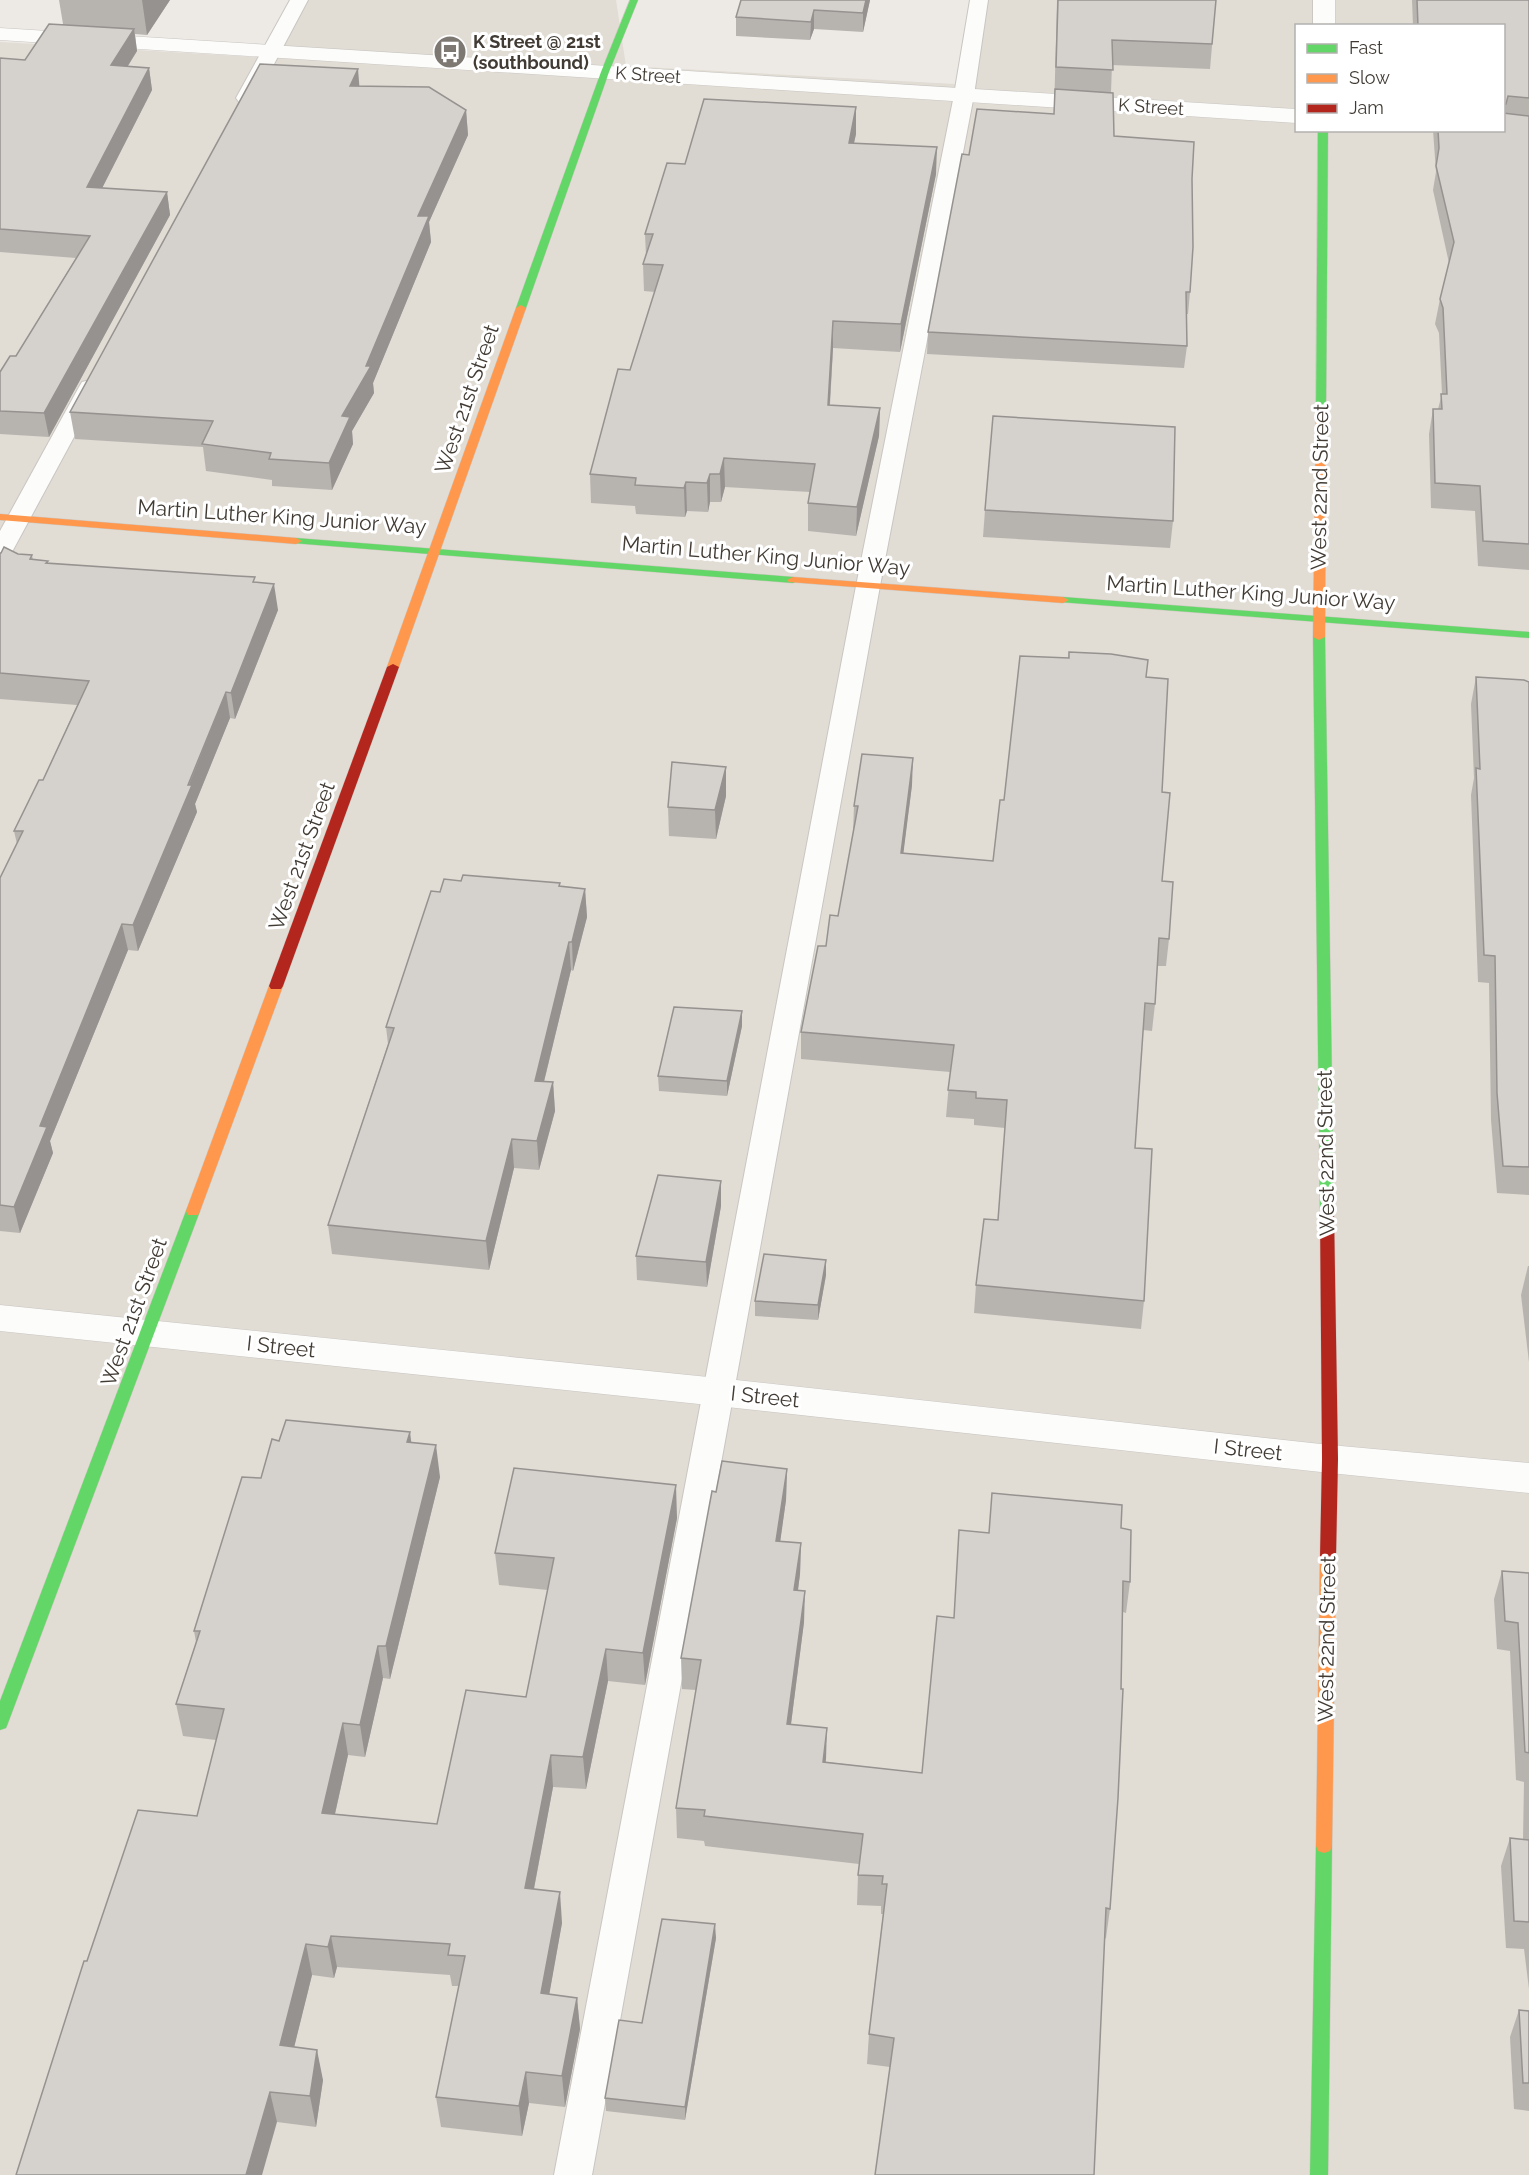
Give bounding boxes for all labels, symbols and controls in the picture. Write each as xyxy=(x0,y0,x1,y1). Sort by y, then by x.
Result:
legend xyxy=(1295,24,1505,132)
place label: K Street @ 21st (southbound) xyxy=(473,31,601,73)
bus stop icon: K Street @ 21st (southbound) xyxy=(432,34,468,70)
text: Fast xyxy=(1349,37,1383,58)
street label: K Street xyxy=(614,62,682,87)
text: Slow xyxy=(1349,67,1390,88)
street label: K Street xyxy=(1117,94,1185,119)
text: Jam xyxy=(1349,97,1384,118)
street label: West 21st Street xyxy=(429,321,504,477)
street label: West 22nd Street xyxy=(1306,404,1333,570)
street label: Martin Luther King Junior Way xyxy=(137,494,427,539)
street label: Martin Luther King Junior Way xyxy=(621,530,911,581)
street label: Martin Luther King Junior Way xyxy=(1106,570,1396,615)
street label: West 21st Street xyxy=(263,778,340,933)
street label: West 22nd Street xyxy=(1312,1070,1339,1236)
street label: West 21st Street xyxy=(95,1234,172,1389)
street label: I Street xyxy=(246,1330,317,1363)
street label: I Street xyxy=(730,1380,801,1413)
street label: I Street xyxy=(1213,1433,1284,1466)
street label: West 22nd Street xyxy=(1313,1556,1340,1722)

